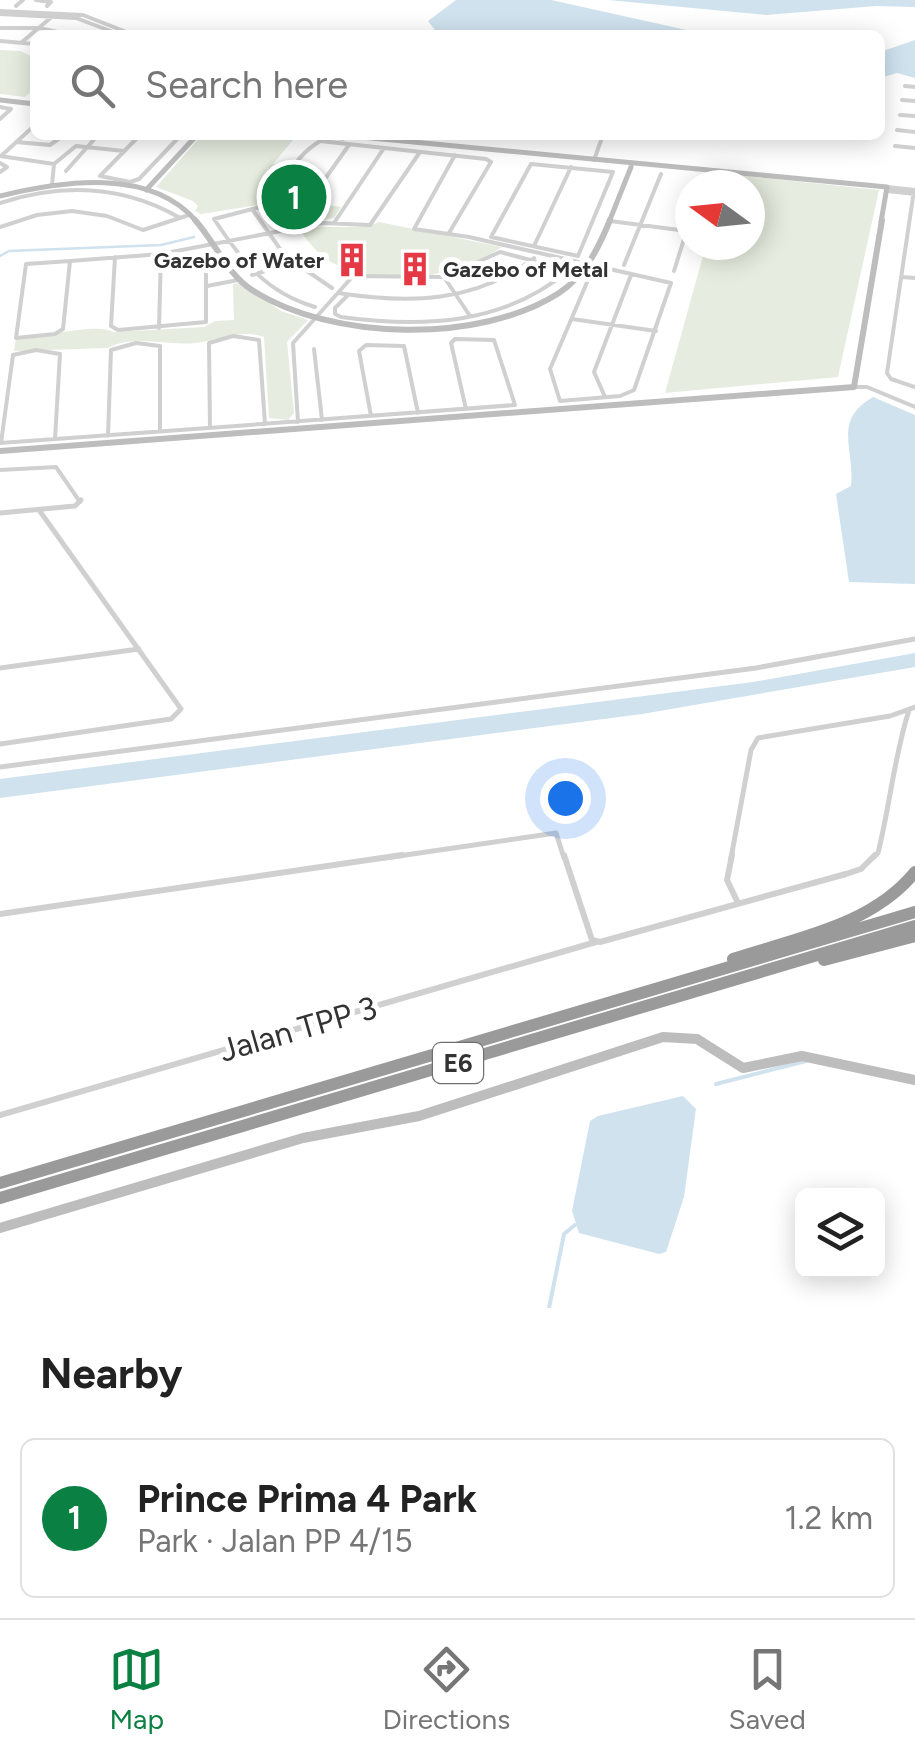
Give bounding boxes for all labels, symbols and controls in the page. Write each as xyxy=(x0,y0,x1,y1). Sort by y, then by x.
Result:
search box xyxy=(30,30,885,140)
icon: search xyxy=(65,58,120,113)
text: Search here xyxy=(145,62,348,108)
pin: 1 xyxy=(262,160,326,234)
north arrow xyxy=(675,170,765,260)
building icon: Gazebo of Water xyxy=(333,241,371,279)
place label: Gazebo of Water xyxy=(154,247,325,274)
building icon: Gazebo of Metal xyxy=(396,250,434,288)
place label: Gazebo of Metal xyxy=(443,256,608,283)
your location xyxy=(540,773,591,824)
street label: Jalan TPP 3 xyxy=(215,988,381,1070)
road number: E6 xyxy=(433,1043,483,1083)
map controls xyxy=(795,1188,885,1278)
button: layers xyxy=(795,1188,885,1278)
text: Nearby xyxy=(40,1348,182,1399)
text: Prince Prima 4 Park xyxy=(137,1476,477,1522)
text: 1 xyxy=(68,1499,81,1537)
text: 1.2 km xyxy=(785,1499,873,1537)
text: Park · Jalan PP 4/15 xyxy=(137,1522,413,1560)
tab: Map xyxy=(109,1642,164,1736)
tab: Directions xyxy=(383,1642,510,1736)
tab: Saved xyxy=(729,1642,806,1736)

